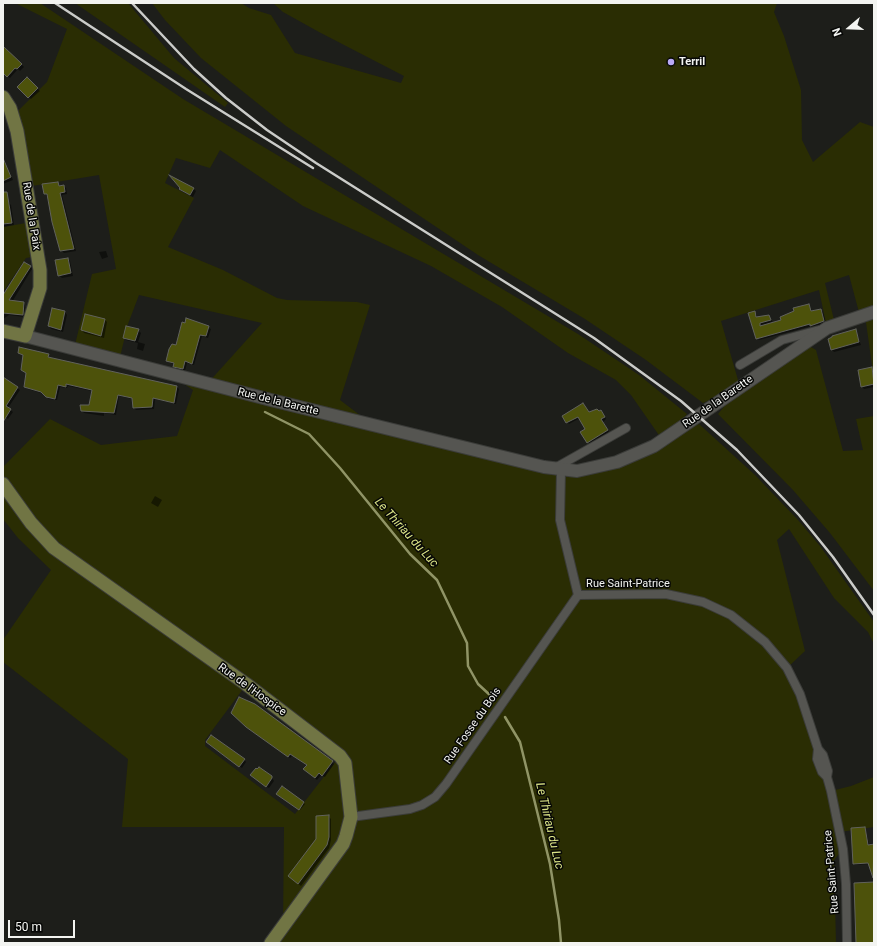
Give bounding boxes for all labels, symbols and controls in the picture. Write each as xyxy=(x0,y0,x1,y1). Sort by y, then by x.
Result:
north arrow xyxy=(829,8,869,48)
text: N xyxy=(830,26,845,38)
place label: Terril xyxy=(679,55,705,69)
marker: Terril xyxy=(666,57,676,67)
street label: Rue de la Paix xyxy=(19,181,43,251)
street label: Rue de la Barette xyxy=(680,373,756,431)
street label: Rue de la Barette xyxy=(236,386,320,418)
water label: Le Thiriau du Luc xyxy=(371,495,441,571)
street label: Rue Saint-Patrice xyxy=(586,577,670,591)
street label: Rue de l'Hospice xyxy=(215,661,289,719)
street label: Rue Fosse du Bois xyxy=(442,685,504,767)
water label: Le Thiriau du Luc xyxy=(532,781,566,871)
street label: Rue Saint-Patrice xyxy=(822,830,842,914)
scale bar xyxy=(10,912,77,938)
text: 50 m xyxy=(15,920,42,934)

